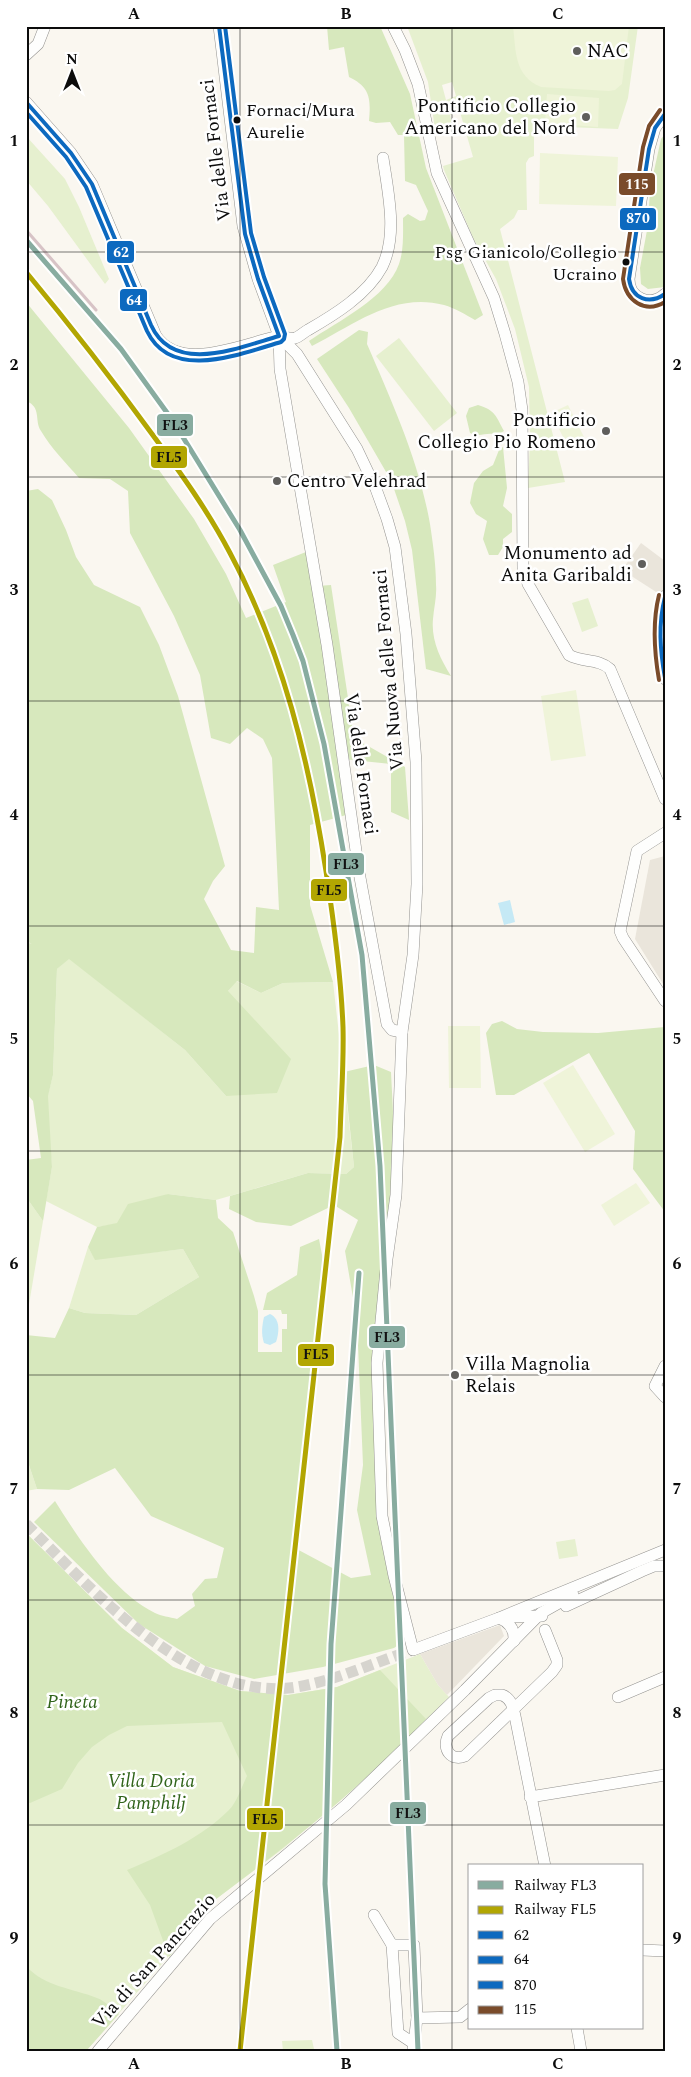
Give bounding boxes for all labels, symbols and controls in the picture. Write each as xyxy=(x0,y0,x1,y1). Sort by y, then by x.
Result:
text: A xyxy=(128,2,141,26)
text: B xyxy=(340,2,352,26)
text: C xyxy=(552,2,564,26)
place label: NAC xyxy=(587,37,629,66)
marker: NAC xyxy=(571,45,583,57)
north arrow xyxy=(48,48,98,98)
text: N xyxy=(66,49,78,70)
street label: Via delle Fornaci xyxy=(193,77,239,223)
place label: Pontificio Collegio Americano del Nord xyxy=(405,92,576,143)
place label: Fornaci/Mura Aurelie xyxy=(246,97,355,146)
marker: Pontificio Collegio Americano del Nord xyxy=(580,111,592,123)
marker: Fornaci/Mura Aurelie xyxy=(232,115,242,125)
text: 1 xyxy=(10,129,18,153)
text: 1 xyxy=(673,129,681,153)
line badge: 115 xyxy=(618,172,656,196)
text: 115 xyxy=(625,174,649,195)
line badge: 870 xyxy=(619,207,657,231)
text: 870 xyxy=(626,208,650,229)
place label: Psg Gianicolo/Collegio Ucraino xyxy=(435,239,617,288)
line badge: 62 xyxy=(106,240,135,264)
text: 62 xyxy=(113,242,129,263)
marker: Psg Gianicolo/Collegio Ucraino xyxy=(621,257,631,267)
line badge: 64 xyxy=(119,288,148,312)
text: 64 xyxy=(126,290,142,311)
text: 2 xyxy=(10,353,19,377)
text: 2 xyxy=(673,353,682,377)
place label: Pontificio Collegio Pio Romeno xyxy=(417,406,596,457)
line badge: FL3 xyxy=(156,413,194,437)
text: FL3 xyxy=(162,415,188,436)
marker: Pontificio Collegio Pio Romeno xyxy=(600,425,612,437)
line badge: FL5 xyxy=(150,445,188,469)
text: FL5 xyxy=(156,447,182,468)
place label: Centro Velehrad xyxy=(287,467,426,496)
marker: Centro Velehrad xyxy=(271,475,283,487)
place label: Monumento ad Anita Garibaldi xyxy=(501,539,632,590)
marker: Monumento ad Anita Garibaldi xyxy=(636,558,648,570)
street label: Via Nuova delle Fornaci xyxy=(366,568,412,772)
text: 3 xyxy=(10,578,19,602)
text: 3 xyxy=(673,578,682,602)
street label: Via delle Fornaci xyxy=(337,691,385,837)
text: 4 xyxy=(10,803,19,827)
text: 4 xyxy=(673,803,682,827)
line badge: FL3 xyxy=(327,852,365,876)
text: FL3 xyxy=(333,854,359,875)
line badge: FL5 xyxy=(310,878,348,902)
text: FL5 xyxy=(316,880,342,901)
text: 5 xyxy=(10,1027,18,1051)
text: 5 xyxy=(673,1027,681,1051)
text: 6 xyxy=(10,1252,19,1276)
text: 6 xyxy=(673,1252,682,1276)
line badge: FL3 xyxy=(368,1325,406,1349)
text: FL3 xyxy=(374,1327,400,1348)
line badge: FL5 xyxy=(297,1343,335,1367)
text: FL5 xyxy=(303,1344,329,1365)
place label: Villa Magnolia Relais xyxy=(465,1350,591,1401)
marker: Villa Magnolia Relais xyxy=(449,1369,461,1381)
text: 7 xyxy=(10,1477,19,1501)
text: 7 xyxy=(673,1477,682,1501)
park label: Pineta xyxy=(46,1688,98,1717)
text: 8 xyxy=(10,1701,19,1725)
text: 8 xyxy=(673,1701,682,1725)
park label: Villa Doria Pamphilj xyxy=(107,1767,195,1818)
line badge: FL3 xyxy=(389,1801,427,1825)
text: FL3 xyxy=(395,1803,421,1824)
line badge: FL5 xyxy=(246,1807,284,1831)
text: FL5 xyxy=(252,1809,278,1830)
legend xyxy=(468,1864,644,2030)
text: Railway FL3 xyxy=(514,1874,597,1897)
street label: Via di San Pancrazio xyxy=(85,1887,223,2035)
text: Railway FL5 xyxy=(514,1898,596,1921)
text: 62 xyxy=(514,1924,529,1947)
text: 9 xyxy=(10,1926,19,1950)
text: 9 xyxy=(673,1926,682,1950)
text: 64 xyxy=(514,1948,530,1971)
text: 870 xyxy=(514,1974,537,1997)
text: 115 xyxy=(514,1998,537,2021)
text: A xyxy=(128,2052,141,2076)
text: B xyxy=(340,2052,352,2076)
text: C xyxy=(552,2052,564,2076)

